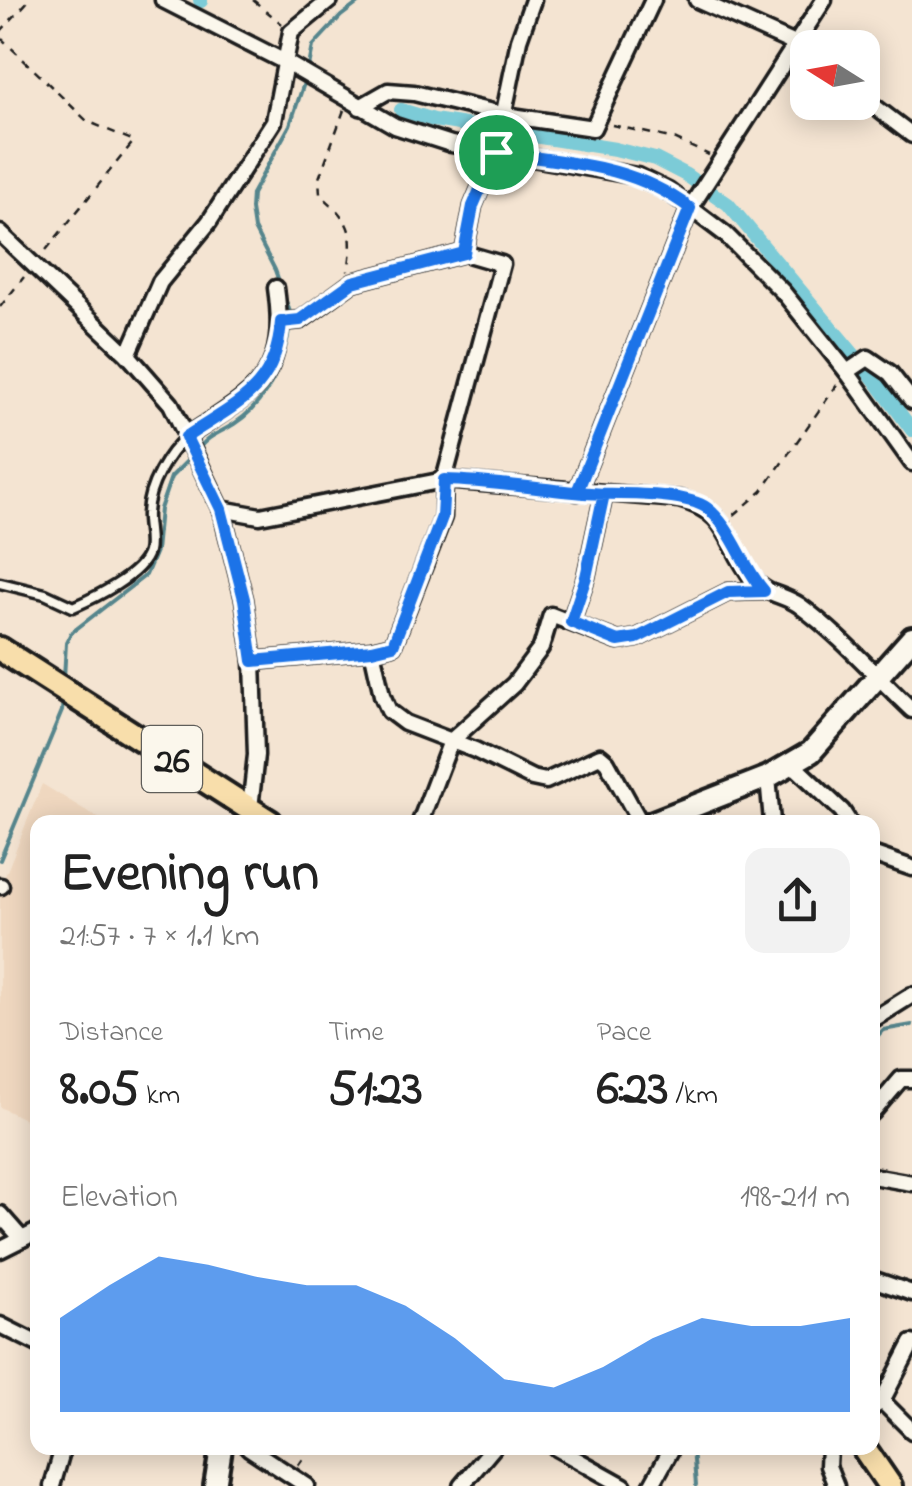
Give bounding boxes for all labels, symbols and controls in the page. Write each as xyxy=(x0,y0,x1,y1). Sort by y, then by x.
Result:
north arrow xyxy=(790,30,880,120)
map controls xyxy=(790,30,880,120)
pin xyxy=(454,110,539,195)
icon: arrive xyxy=(469,125,524,180)
road number: 26 xyxy=(142,726,202,792)
text: Evening run xyxy=(60,836,319,916)
button: share xyxy=(745,848,850,953)
text: 21:57 · 7 × 1.1 km xyxy=(60,914,260,961)
text: Distance xyxy=(60,1013,163,1054)
text: Time xyxy=(328,1013,384,1054)
text: Pace xyxy=(597,1013,651,1054)
text: 8.05 xyxy=(60,1054,139,1127)
text: 51:23 xyxy=(328,1054,423,1127)
text: 6:23 xyxy=(597,1054,668,1127)
text: km xyxy=(139,1076,180,1117)
text: /km xyxy=(668,1076,718,1117)
text: Elevation xyxy=(60,1175,178,1222)
text: 198–211 m xyxy=(740,1175,850,1222)

